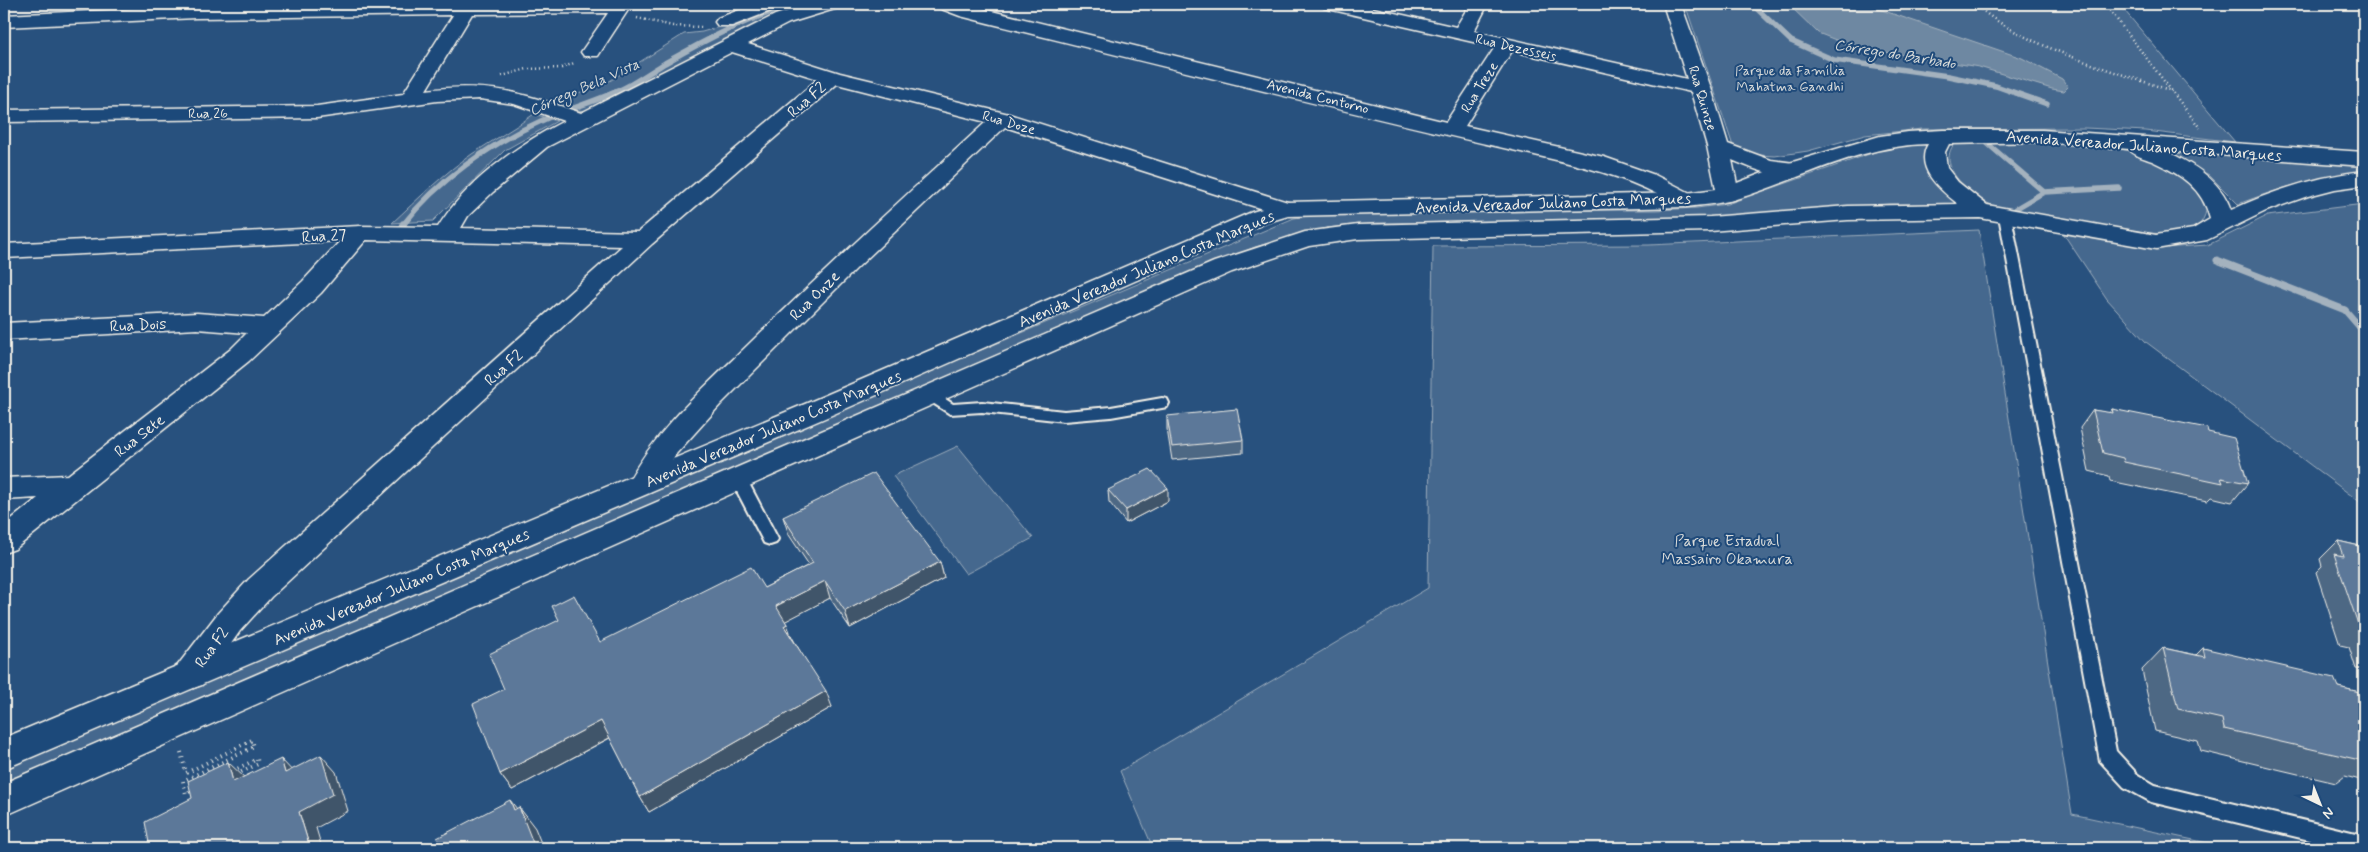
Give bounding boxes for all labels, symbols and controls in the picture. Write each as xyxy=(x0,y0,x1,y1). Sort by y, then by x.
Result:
street label: Rua Dezesseis xyxy=(1474,30,1558,66)
water label: Córrego do Barbado xyxy=(1833,36,1958,76)
water label: Córrego Bela Vista xyxy=(526,55,643,122)
street label: Rua Treze xyxy=(1457,59,1503,116)
park label: Parque da Família Mahatma Gandhi xyxy=(1735,62,1845,96)
street label: Rua Quinze xyxy=(1684,64,1720,133)
street label: Avenida Contorno xyxy=(1265,76,1371,118)
street label: Rua F2 xyxy=(783,77,831,123)
street label: Rua 26 xyxy=(188,105,228,123)
street label: Rua Doze xyxy=(980,107,1038,139)
street label: Avenida Vereador Juliano Costa Marques xyxy=(2005,126,2282,167)
street label: Avenida Vereador Juliano Costa Marques xyxy=(1415,188,1691,219)
street label: Avenida Vereador Juliano Costa Marques xyxy=(1015,206,1278,333)
street label: Rua 27 xyxy=(301,225,347,248)
street label: Rua Onze xyxy=(785,266,845,326)
street label: Rua Dois xyxy=(109,314,167,337)
street label: Rua F2 xyxy=(480,345,528,391)
street label: Avenida Vereador Juliano Costa Marques xyxy=(642,366,905,493)
street label: Rua Sete xyxy=(110,410,170,463)
street label: Avenida Vereador Juliano Costa Marques xyxy=(270,524,533,651)
park label: Parque Estadual Massairo Okamura xyxy=(1661,531,1793,570)
street label: Rua F2 xyxy=(190,623,234,672)
north arrow xyxy=(2296,780,2346,830)
text: N xyxy=(2319,803,2338,823)

